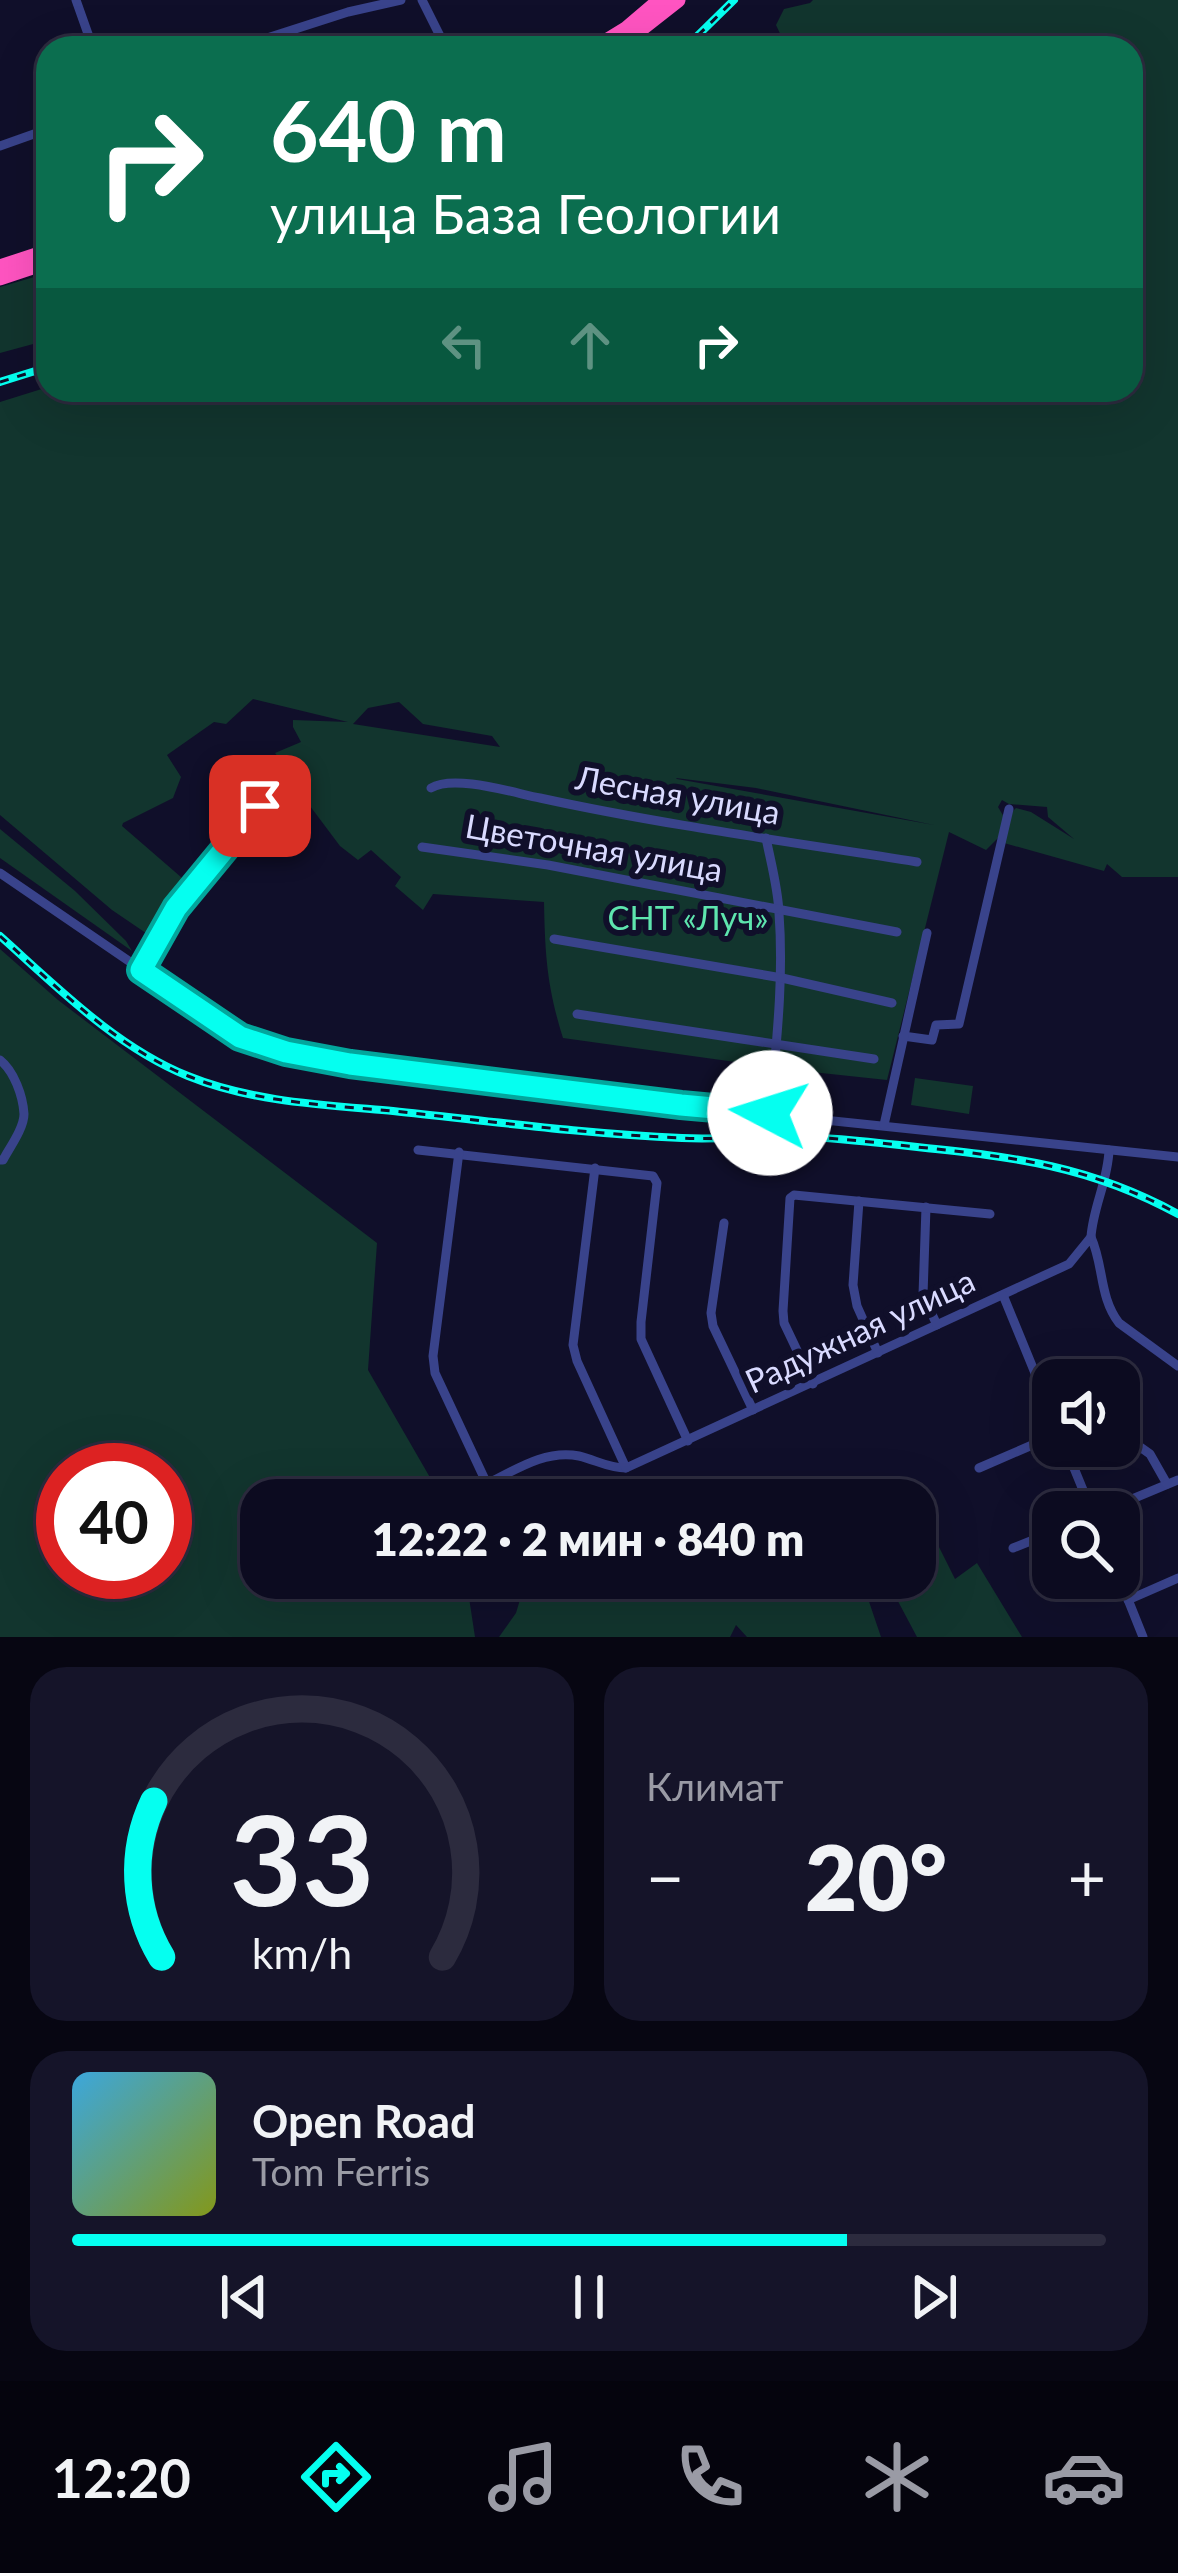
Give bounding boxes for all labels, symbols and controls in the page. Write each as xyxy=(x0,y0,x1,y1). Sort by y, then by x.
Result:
text: 640 m xyxy=(270,79,507,180)
icon: right xyxy=(72,84,228,240)
text: улица База Геологии xyxy=(270,181,781,246)
icon: left xyxy=(431,312,497,378)
icon: ahead xyxy=(557,312,623,378)
icon: right xyxy=(683,312,749,378)
pin xyxy=(209,755,311,857)
street label: Лесная улица xyxy=(572,756,783,832)
icon: arrive xyxy=(227,773,293,839)
street label: Цветочная улица xyxy=(462,805,726,889)
park label: СНТ «Луч» xyxy=(608,897,768,937)
position arrow xyxy=(707,1050,833,1176)
street label: Радужная улица xyxy=(739,1260,980,1401)
map controls xyxy=(1032,1359,1140,1599)
button: sound xyxy=(1032,1359,1140,1467)
speed limit sign: 40 xyxy=(36,1443,192,1599)
button: search xyxy=(1032,1491,1140,1599)
text: 12:22 · 2 мин · 840 m xyxy=(372,1512,804,1566)
text: Климат xyxy=(646,1763,784,1809)
text: 33 xyxy=(230,1783,374,1933)
text: 20° xyxy=(805,1822,947,1930)
text: − xyxy=(646,1837,684,1916)
text: + xyxy=(1068,1837,1106,1916)
text: km/h xyxy=(252,1927,352,1978)
text: Open Road xyxy=(252,2094,476,2148)
text: Tom Ferris xyxy=(252,2148,430,2194)
icon: previous xyxy=(211,2264,277,2330)
icon: pause xyxy=(556,2264,622,2330)
icon: next xyxy=(901,2264,967,2330)
icon: directions xyxy=(294,2435,378,2519)
icon: music xyxy=(481,2435,565,2519)
icon: phone xyxy=(668,2435,752,2519)
icon: climate xyxy=(855,2435,939,2519)
icon: car xyxy=(1042,2435,1126,2519)
text: 12:20 xyxy=(52,2445,191,2510)

